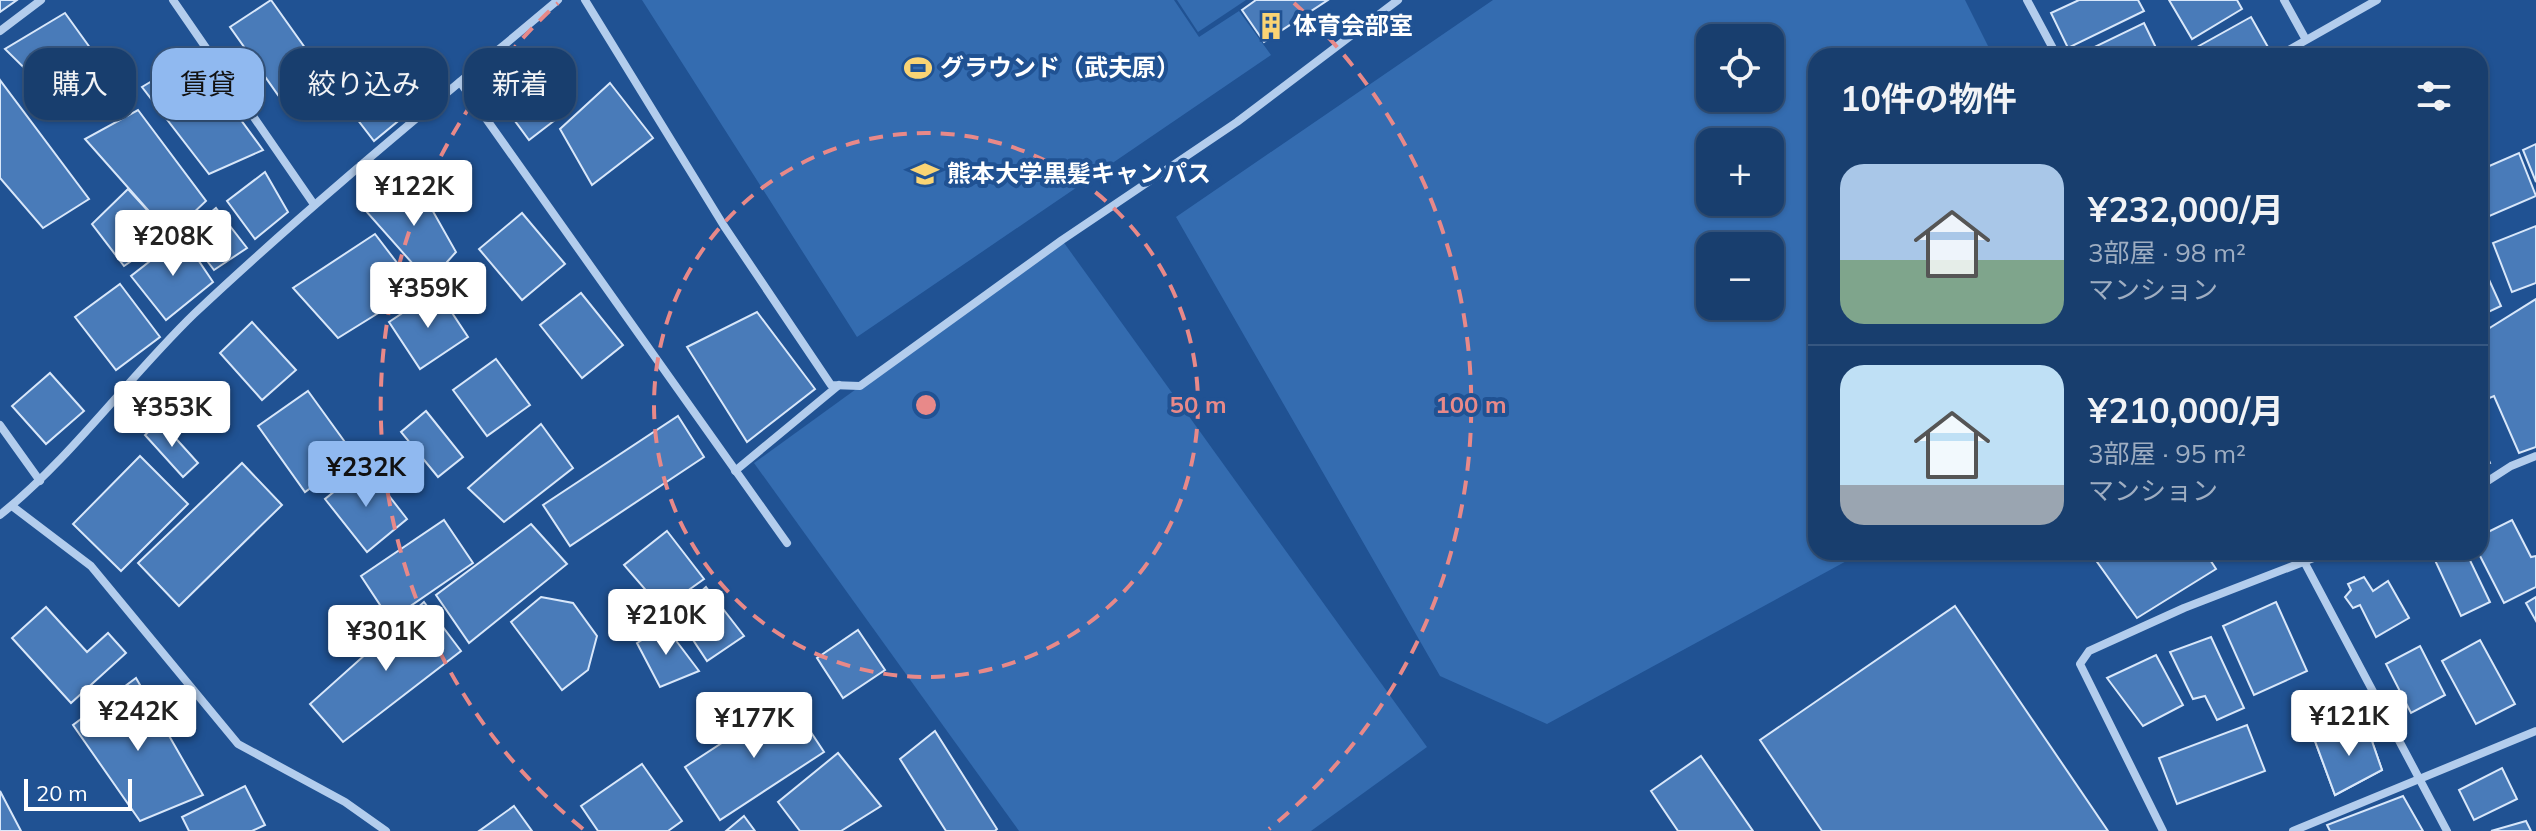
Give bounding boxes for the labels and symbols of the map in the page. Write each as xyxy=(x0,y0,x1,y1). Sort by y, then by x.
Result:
place label: 体育会部室 xyxy=(1293,10,1413,40)
building icon: 体育会部室 xyxy=(1256,11,1286,41)
place label: グラウンド（武夫原） xyxy=(940,52,1180,82)
sports icon: グラウンド（武夫原） xyxy=(903,53,933,83)
place label: 熊本大学黒髪キャンパス xyxy=(947,158,1211,188)
school or university icon: 熊本大学黒髪キャンパス xyxy=(910,159,940,189)
pin: ¥122K xyxy=(358,160,470,228)
pin: ¥208K xyxy=(117,210,229,278)
pin: ¥359K xyxy=(372,262,484,330)
pin: ¥353K xyxy=(116,381,228,449)
text: 50 m xyxy=(1170,389,1226,419)
text: 100 m xyxy=(1435,389,1507,419)
centre of rings xyxy=(912,391,940,419)
pin: ¥232K xyxy=(310,441,422,509)
pin: ¥210K xyxy=(610,589,722,657)
pin: ¥301K xyxy=(330,605,442,673)
pin: ¥242K xyxy=(82,685,194,753)
pin: ¥121K xyxy=(2293,690,2405,758)
pin: ¥177K xyxy=(698,692,810,760)
scale bar xyxy=(24,775,132,811)

